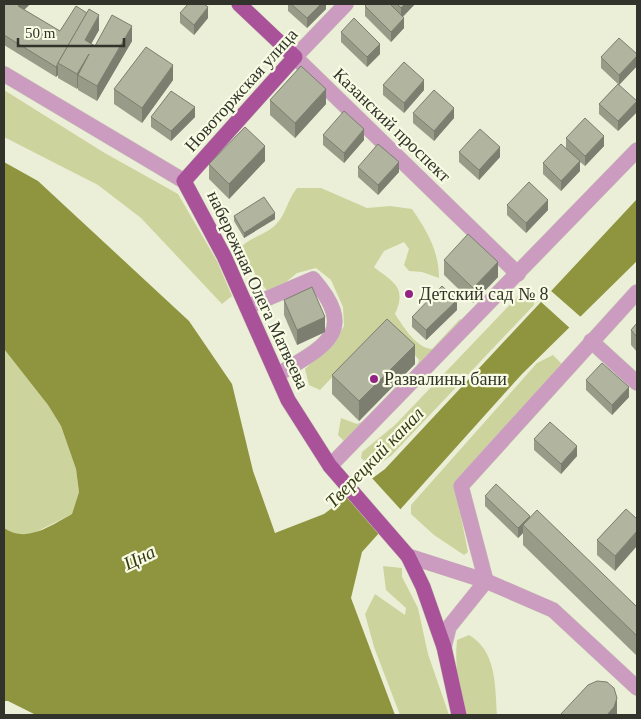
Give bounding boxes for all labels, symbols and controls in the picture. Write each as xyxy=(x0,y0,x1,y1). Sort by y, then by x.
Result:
scale bar xyxy=(18,15,124,47)
street label: Новоторжская улица xyxy=(181,24,301,156)
text: 50 m xyxy=(25,25,56,41)
street label: Казанский проспект xyxy=(329,64,455,186)
street label: набережная Олега Матвеева xyxy=(203,188,313,392)
place label: Детский сад № 8 xyxy=(419,284,549,304)
marker: Детский сад № 8 xyxy=(403,288,415,300)
place label: Развалины бани xyxy=(384,369,507,389)
marker: Развалины бани xyxy=(368,373,380,385)
water label: Тверецкий канал xyxy=(321,403,428,512)
water label: Цна xyxy=(119,541,158,574)

